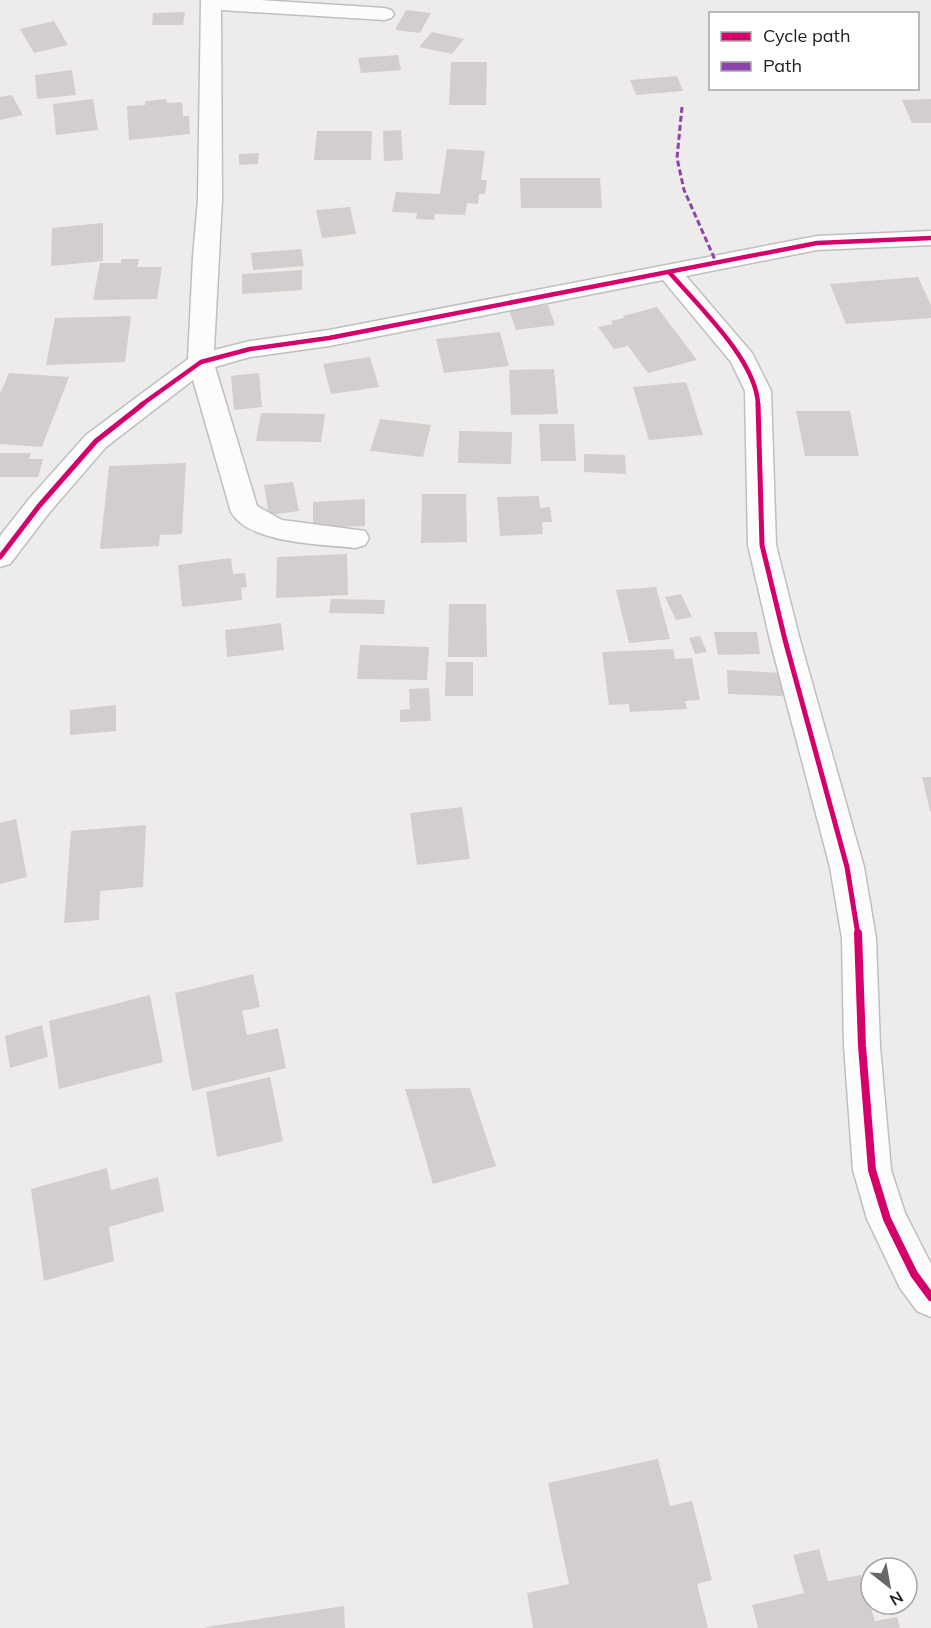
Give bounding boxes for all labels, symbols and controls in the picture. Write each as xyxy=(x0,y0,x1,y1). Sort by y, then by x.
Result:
legend xyxy=(709,12,919,90)
text: Cycle path xyxy=(763,24,850,47)
text: Path xyxy=(763,54,802,77)
north arrow xyxy=(859,1556,919,1616)
text: N xyxy=(886,1587,907,1611)

